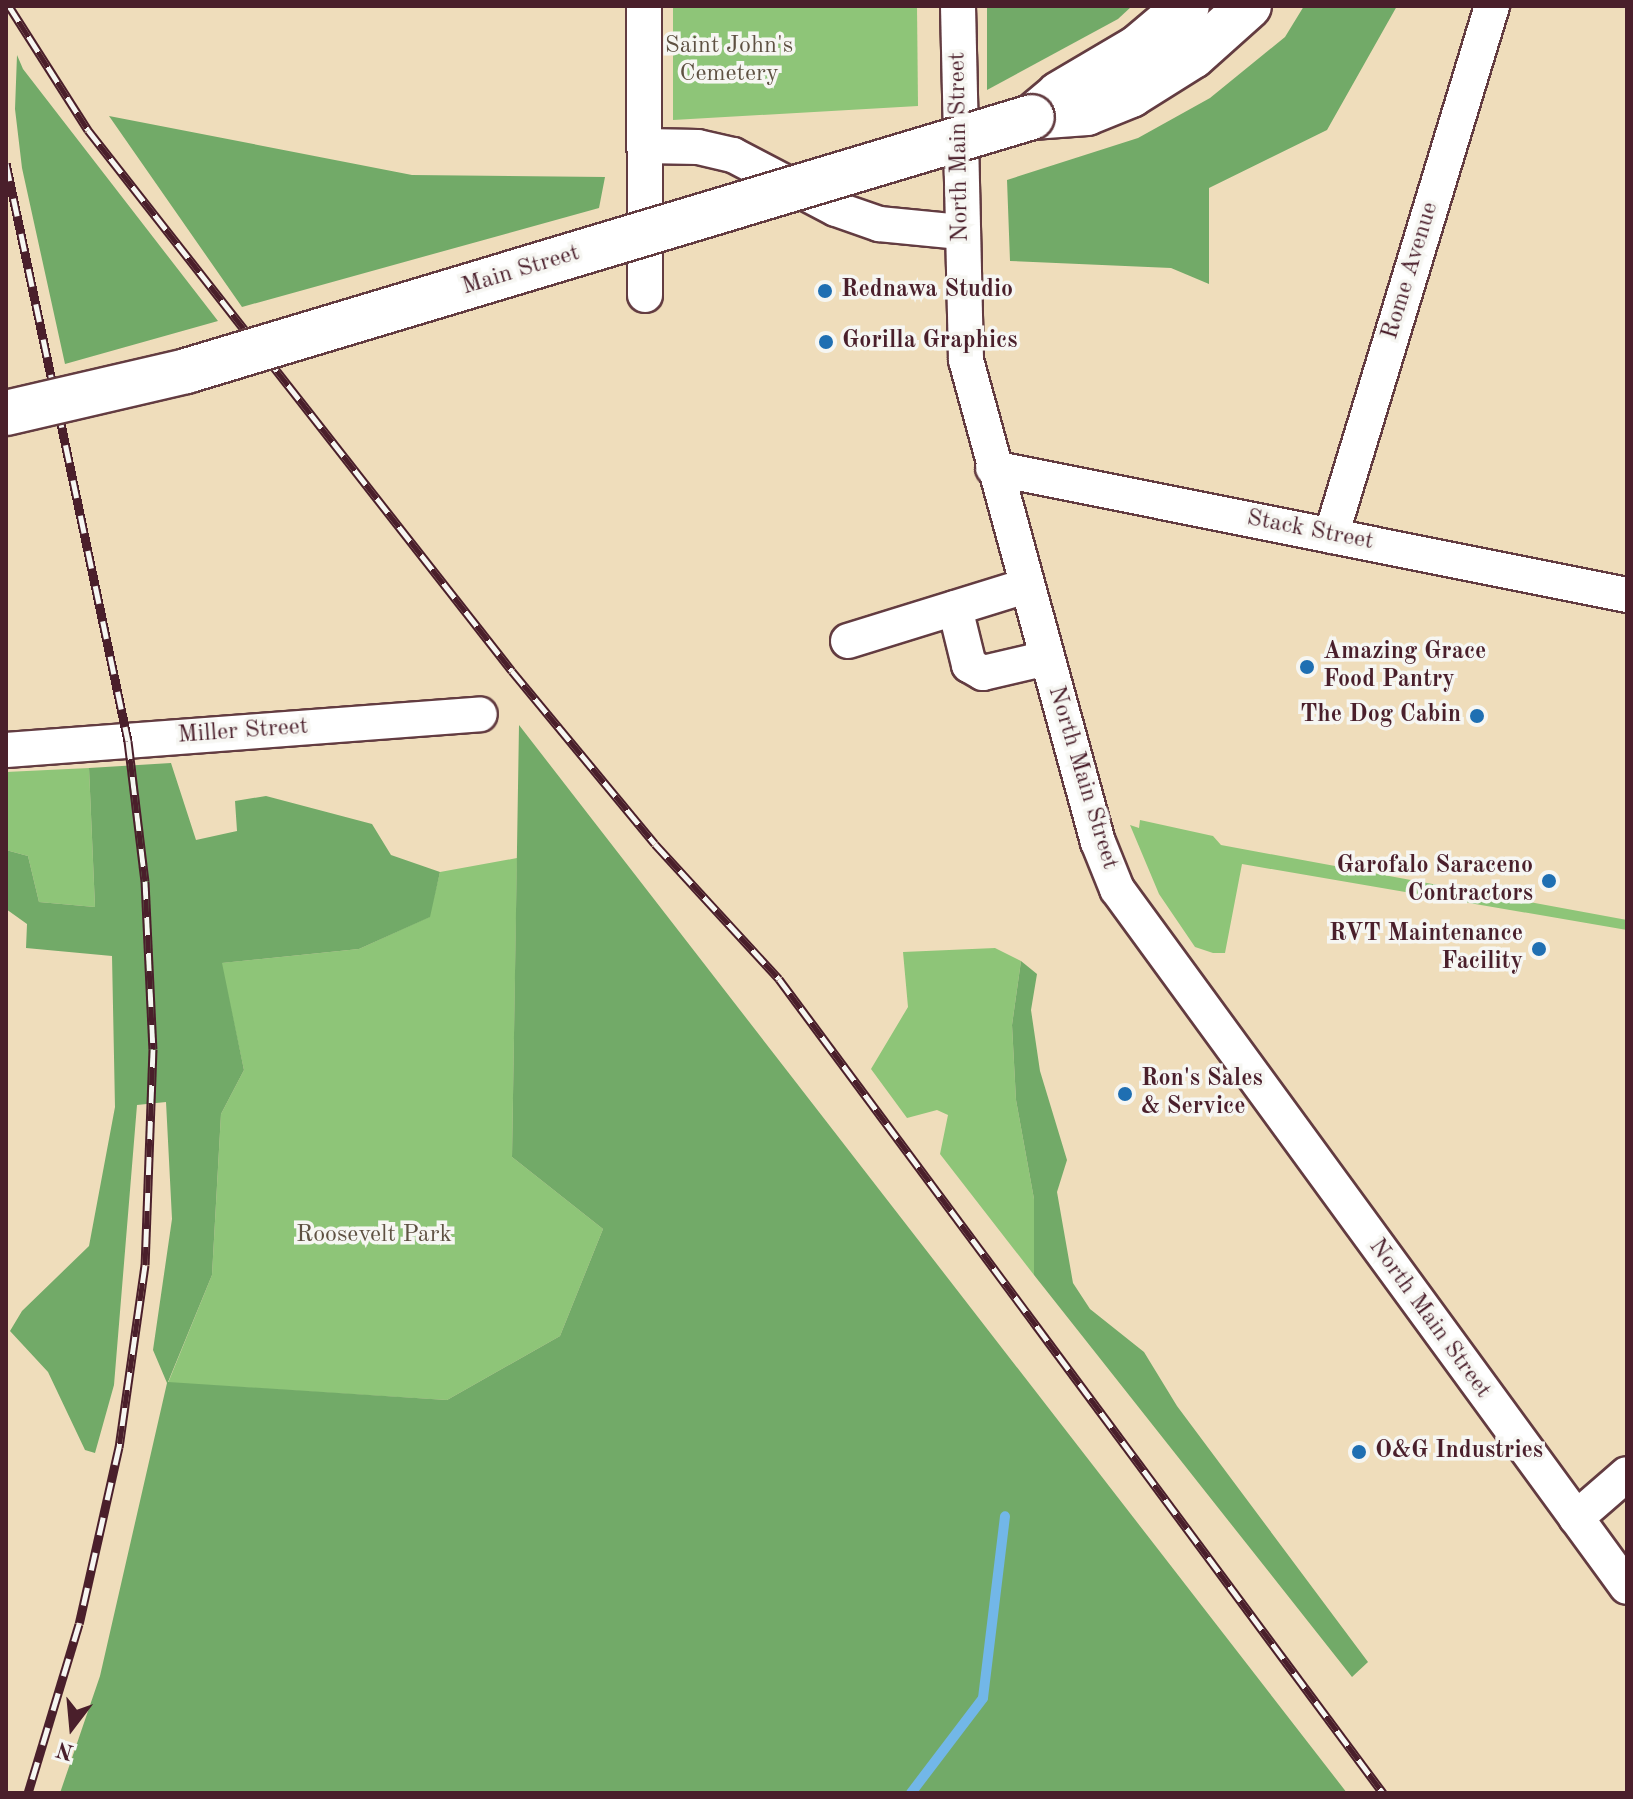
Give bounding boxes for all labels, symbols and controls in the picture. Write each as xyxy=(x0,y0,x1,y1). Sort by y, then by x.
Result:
park label: Saint John's Cemetery xyxy=(665,33,793,89)
street label: North Main Street xyxy=(944,52,976,242)
street label: Rome Avenue xyxy=(1376,199,1446,343)
street label: Main Street xyxy=(459,239,583,303)
place label: Rednawa Studio xyxy=(841,277,1013,305)
marker: Rednawa Studio xyxy=(816,282,834,300)
place label: Gorilla Graphics xyxy=(842,328,1018,356)
marker: Gorilla Graphics xyxy=(817,333,835,351)
street label: Stack Street xyxy=(1244,505,1376,557)
place label: Amazing Grace Food Pantry xyxy=(1323,639,1486,695)
marker: Amazing Grace Food Pantry xyxy=(1298,658,1316,676)
street label: North Main Street xyxy=(1040,683,1124,873)
place label: The Dog Cabin xyxy=(1300,702,1461,730)
marker: The Dog Cabin xyxy=(1468,707,1486,725)
street label: Miller Street xyxy=(177,713,309,751)
place label: Garofalo Saraceno Contractors xyxy=(1337,853,1533,909)
marker: Garofalo Saraceno Contractors xyxy=(1540,872,1558,890)
place label: RVT Maintenance Facility xyxy=(1329,921,1523,977)
marker: RVT Maintenance Facility xyxy=(1530,940,1548,958)
place label: Ron's Sales & Service xyxy=(1141,1066,1263,1122)
marker: Ron's Sales & Service xyxy=(1116,1085,1134,1103)
park label: Roosevelt Park xyxy=(296,1222,452,1250)
street label: North Main Street xyxy=(1361,1234,1497,1404)
place label: O&G Industries xyxy=(1375,1438,1543,1466)
marker: O&G Industries xyxy=(1350,1443,1368,1461)
north arrow xyxy=(32,1687,112,1767)
text: N xyxy=(54,1737,76,1763)

